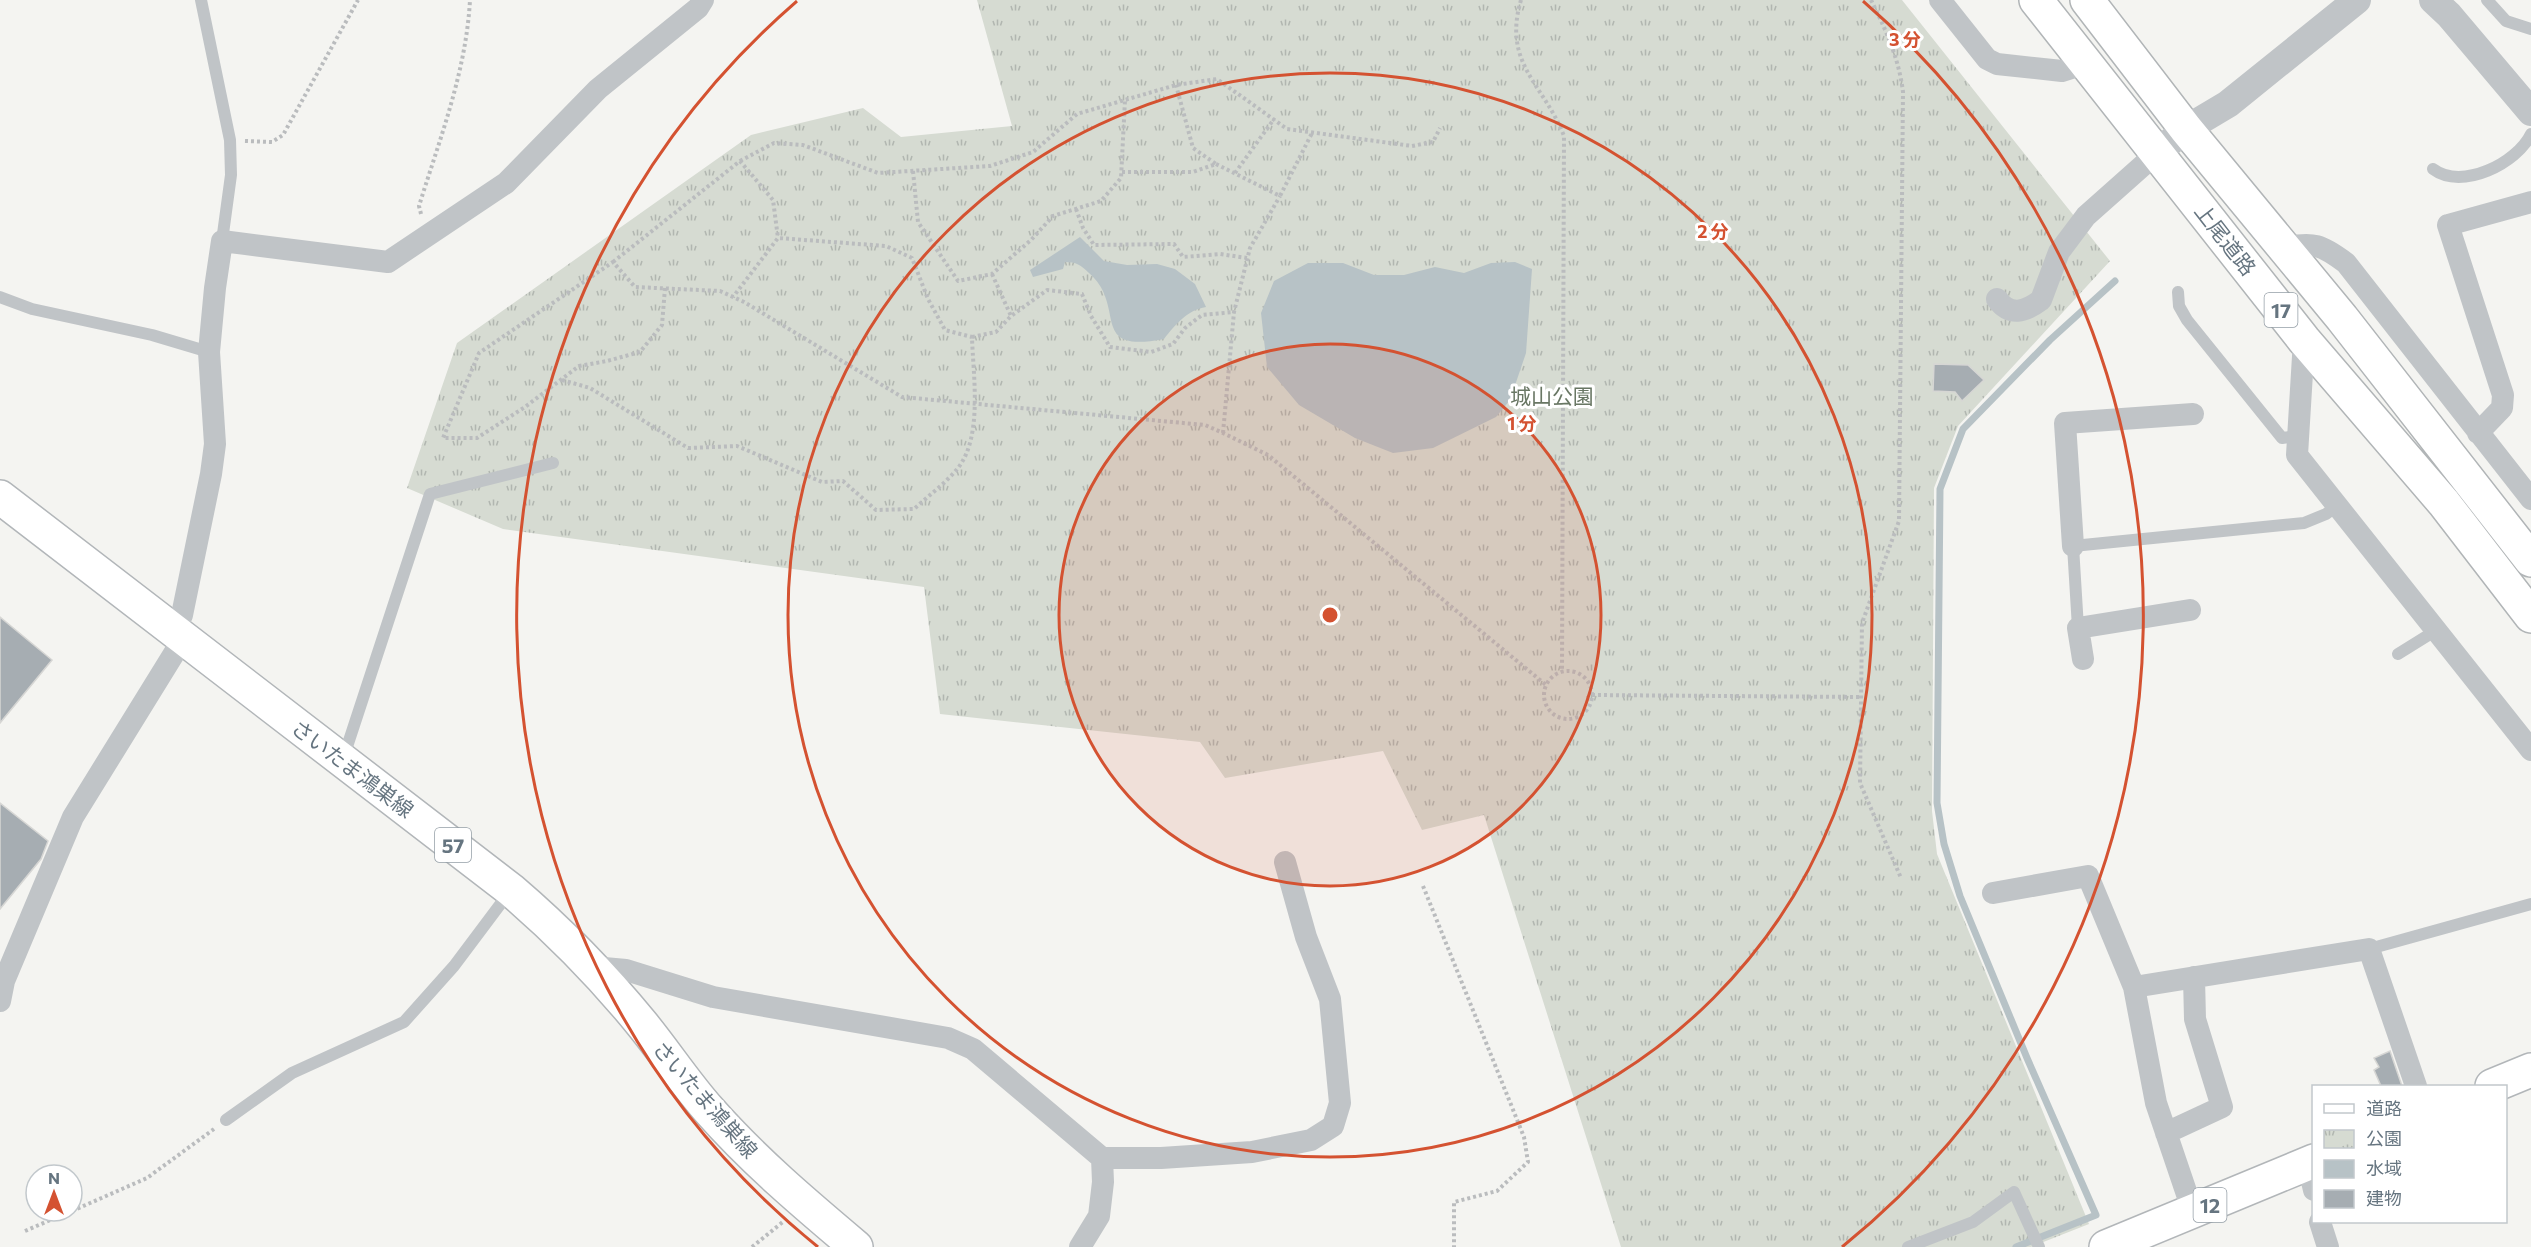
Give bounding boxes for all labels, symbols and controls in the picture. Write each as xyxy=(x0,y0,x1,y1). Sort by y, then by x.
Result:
text: 3 分 xyxy=(1889,28,1921,50)
street label: 上尾道路 xyxy=(2190,198,2262,280)
text: 2 分 xyxy=(1697,220,1729,242)
road number: 17 xyxy=(2264,293,2298,327)
park label: 城山公園 xyxy=(1510,383,1594,408)
text: 1 分 xyxy=(1507,412,1537,434)
centre of rings xyxy=(1320,605,1340,625)
street label: さいたま鴻巣線 xyxy=(287,714,419,822)
road number: 57 xyxy=(435,828,471,862)
street label: さいたま鴻巣線 xyxy=(649,1036,763,1162)
legend xyxy=(2312,1085,2507,1223)
text: 道路 xyxy=(2366,1097,2402,1119)
text: 公園 xyxy=(2366,1127,2402,1149)
text: 水域 xyxy=(2366,1157,2402,1179)
north arrow xyxy=(24,1163,84,1223)
text: N xyxy=(48,1168,60,1187)
text: 建物 xyxy=(2366,1187,2402,1209)
road number: 12 xyxy=(2194,1188,2226,1222)

